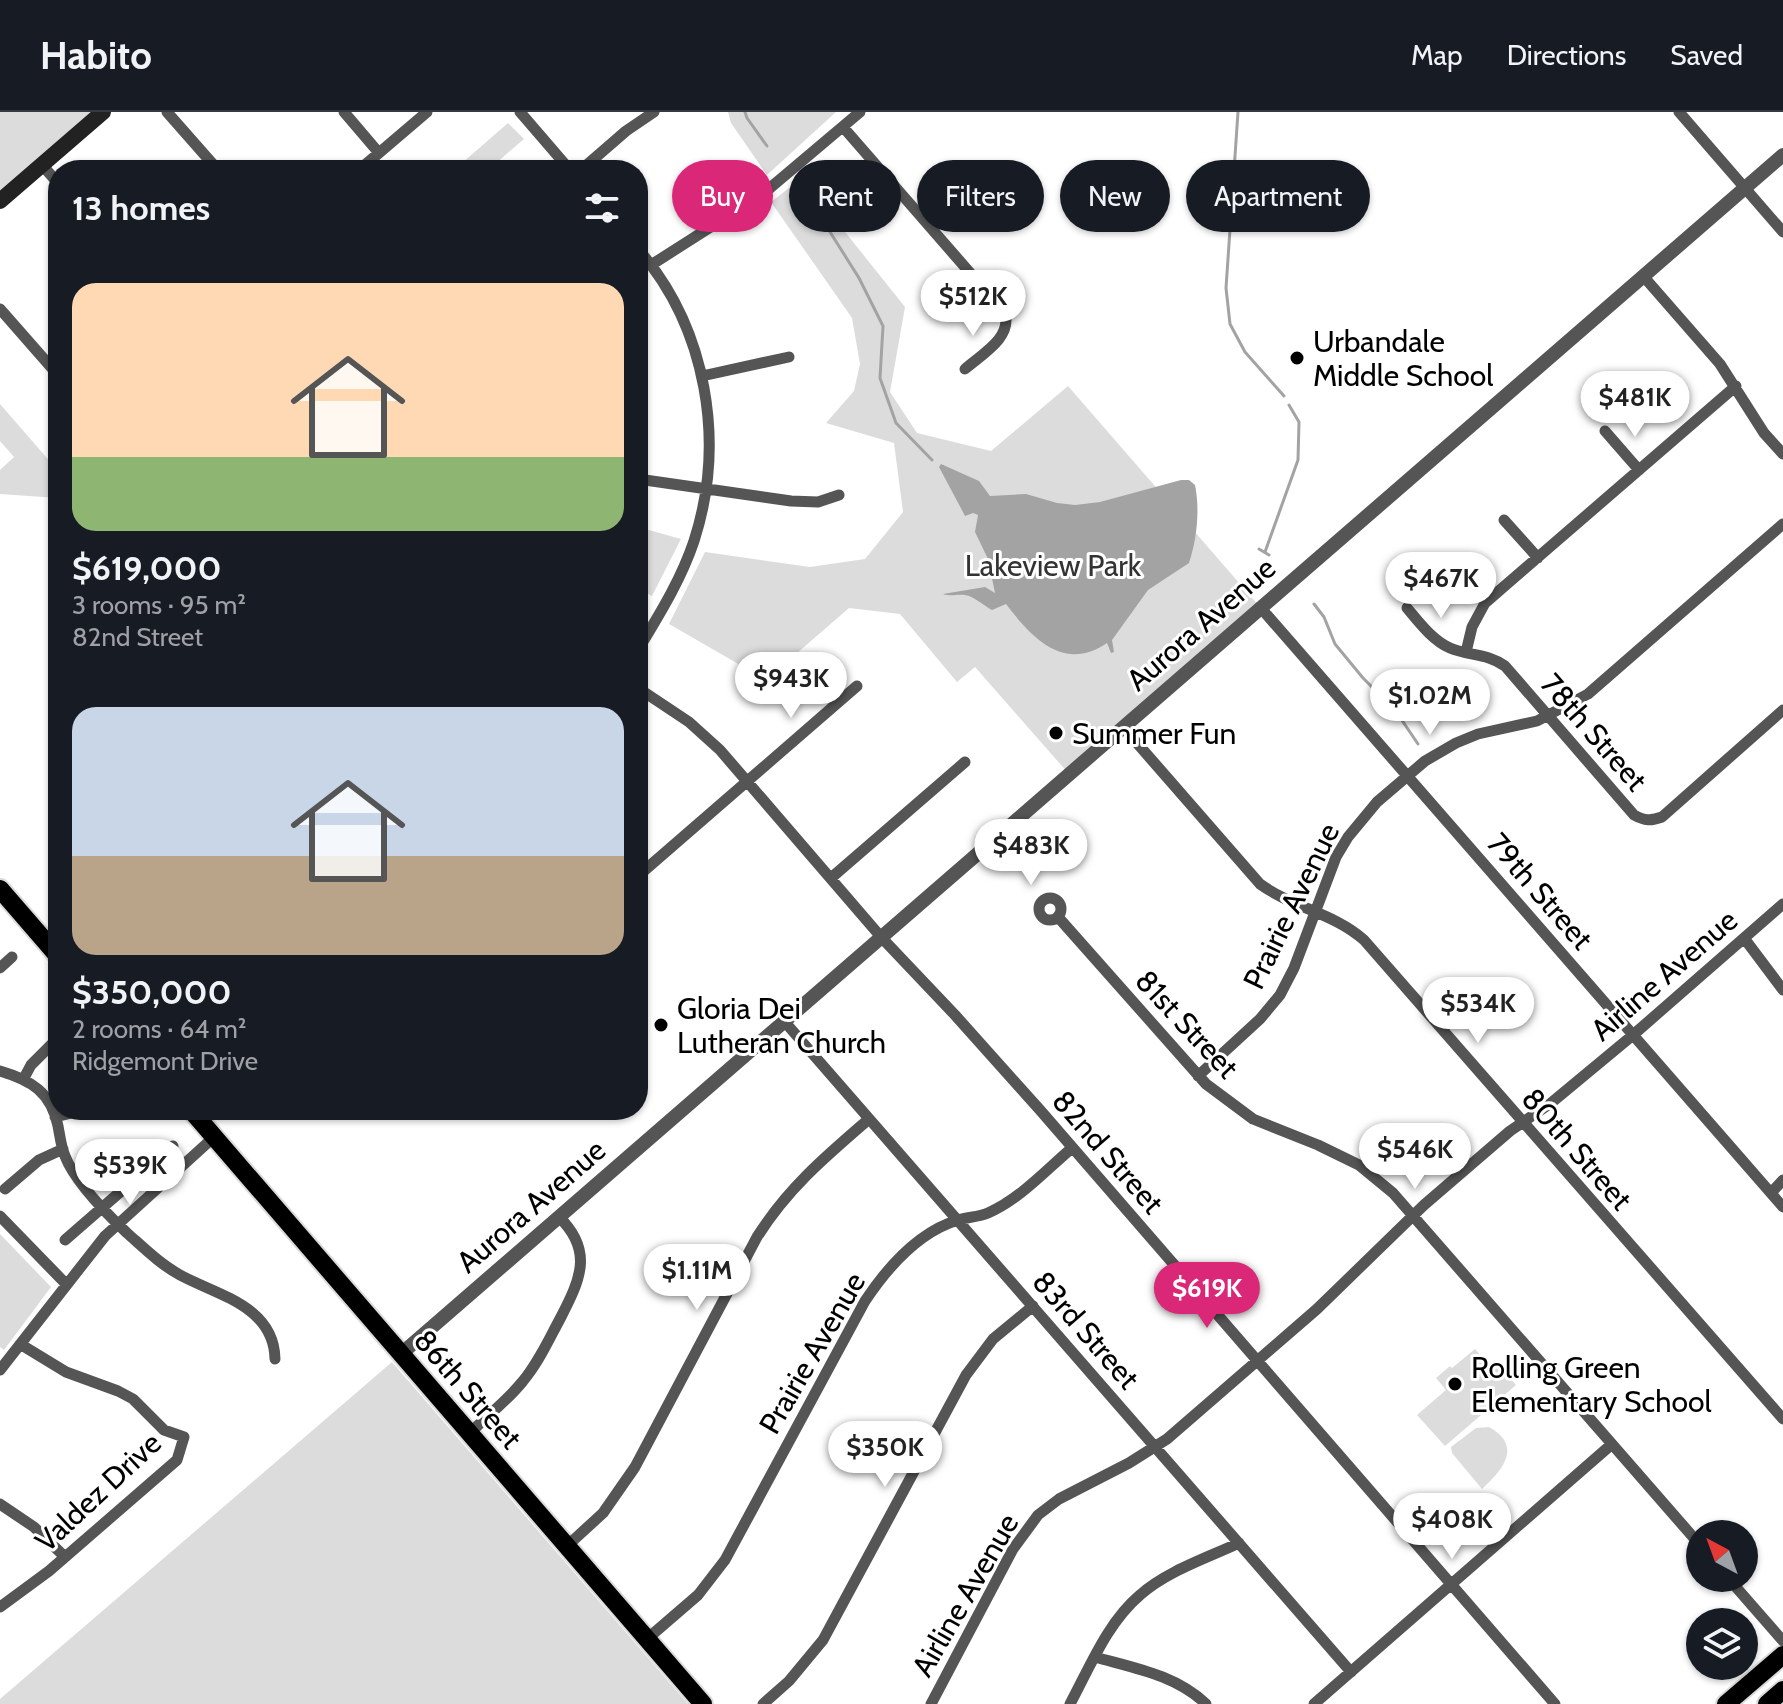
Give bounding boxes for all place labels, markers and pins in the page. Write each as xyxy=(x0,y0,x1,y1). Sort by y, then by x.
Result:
pin: $512K xyxy=(917,270,1029,338)
place label: Urbandale Middle School xyxy=(1313,323,1493,394)
marker: Urbandale Middle School xyxy=(1288,349,1306,367)
pin: $481K xyxy=(1579,371,1691,439)
pin: $467K xyxy=(1385,552,1497,620)
pin: $943K xyxy=(735,652,847,720)
pin: $1.02M xyxy=(1365,669,1495,737)
place label: Summer Fun xyxy=(1072,715,1236,752)
marker: Summer Fun xyxy=(1047,724,1065,742)
pin: $483K xyxy=(975,819,1087,887)
pin: $534K xyxy=(1422,977,1534,1045)
place label: Gloria Dei Lutheran Church xyxy=(677,990,886,1061)
marker: Gloria Dei Lutheran Church xyxy=(652,1016,670,1034)
pin: $546K xyxy=(1359,1123,1471,1191)
pin: $539K xyxy=(74,1139,186,1207)
pin: $1.11M xyxy=(632,1244,762,1312)
pin: $619K xyxy=(1151,1262,1263,1330)
place label: Rolling Green Elementary School xyxy=(1471,1349,1711,1420)
marker: Rolling Green Elementary School xyxy=(1446,1375,1464,1393)
pin: $350K xyxy=(829,1421,941,1489)
pin: $408K xyxy=(1396,1493,1508,1561)

